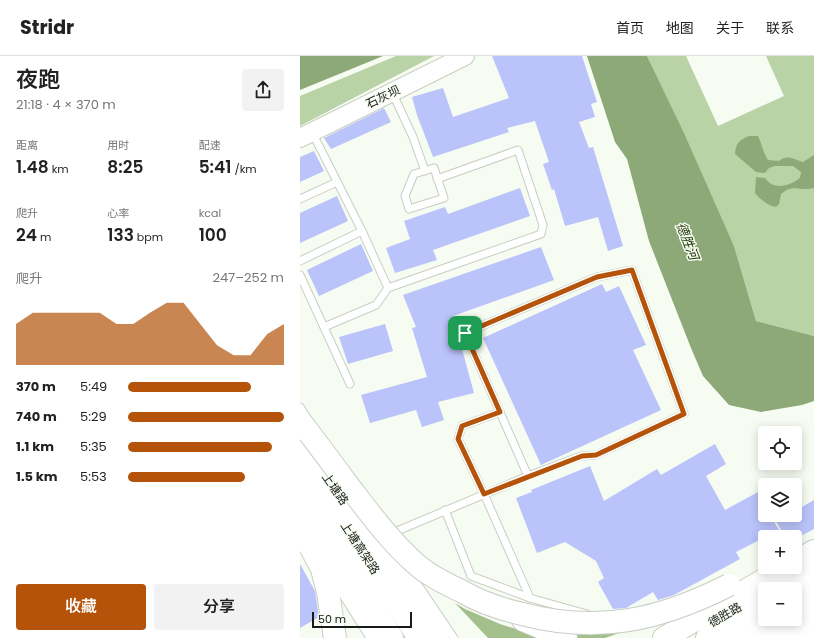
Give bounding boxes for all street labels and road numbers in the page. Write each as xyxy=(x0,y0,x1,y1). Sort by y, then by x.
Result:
street label: 石灰坝 xyxy=(363,81,403,112)
street label: 上塘路 xyxy=(318,469,353,508)
street label: 上塘高架路 xyxy=(337,518,384,578)
street label: 德胜路 xyxy=(705,598,745,631)

